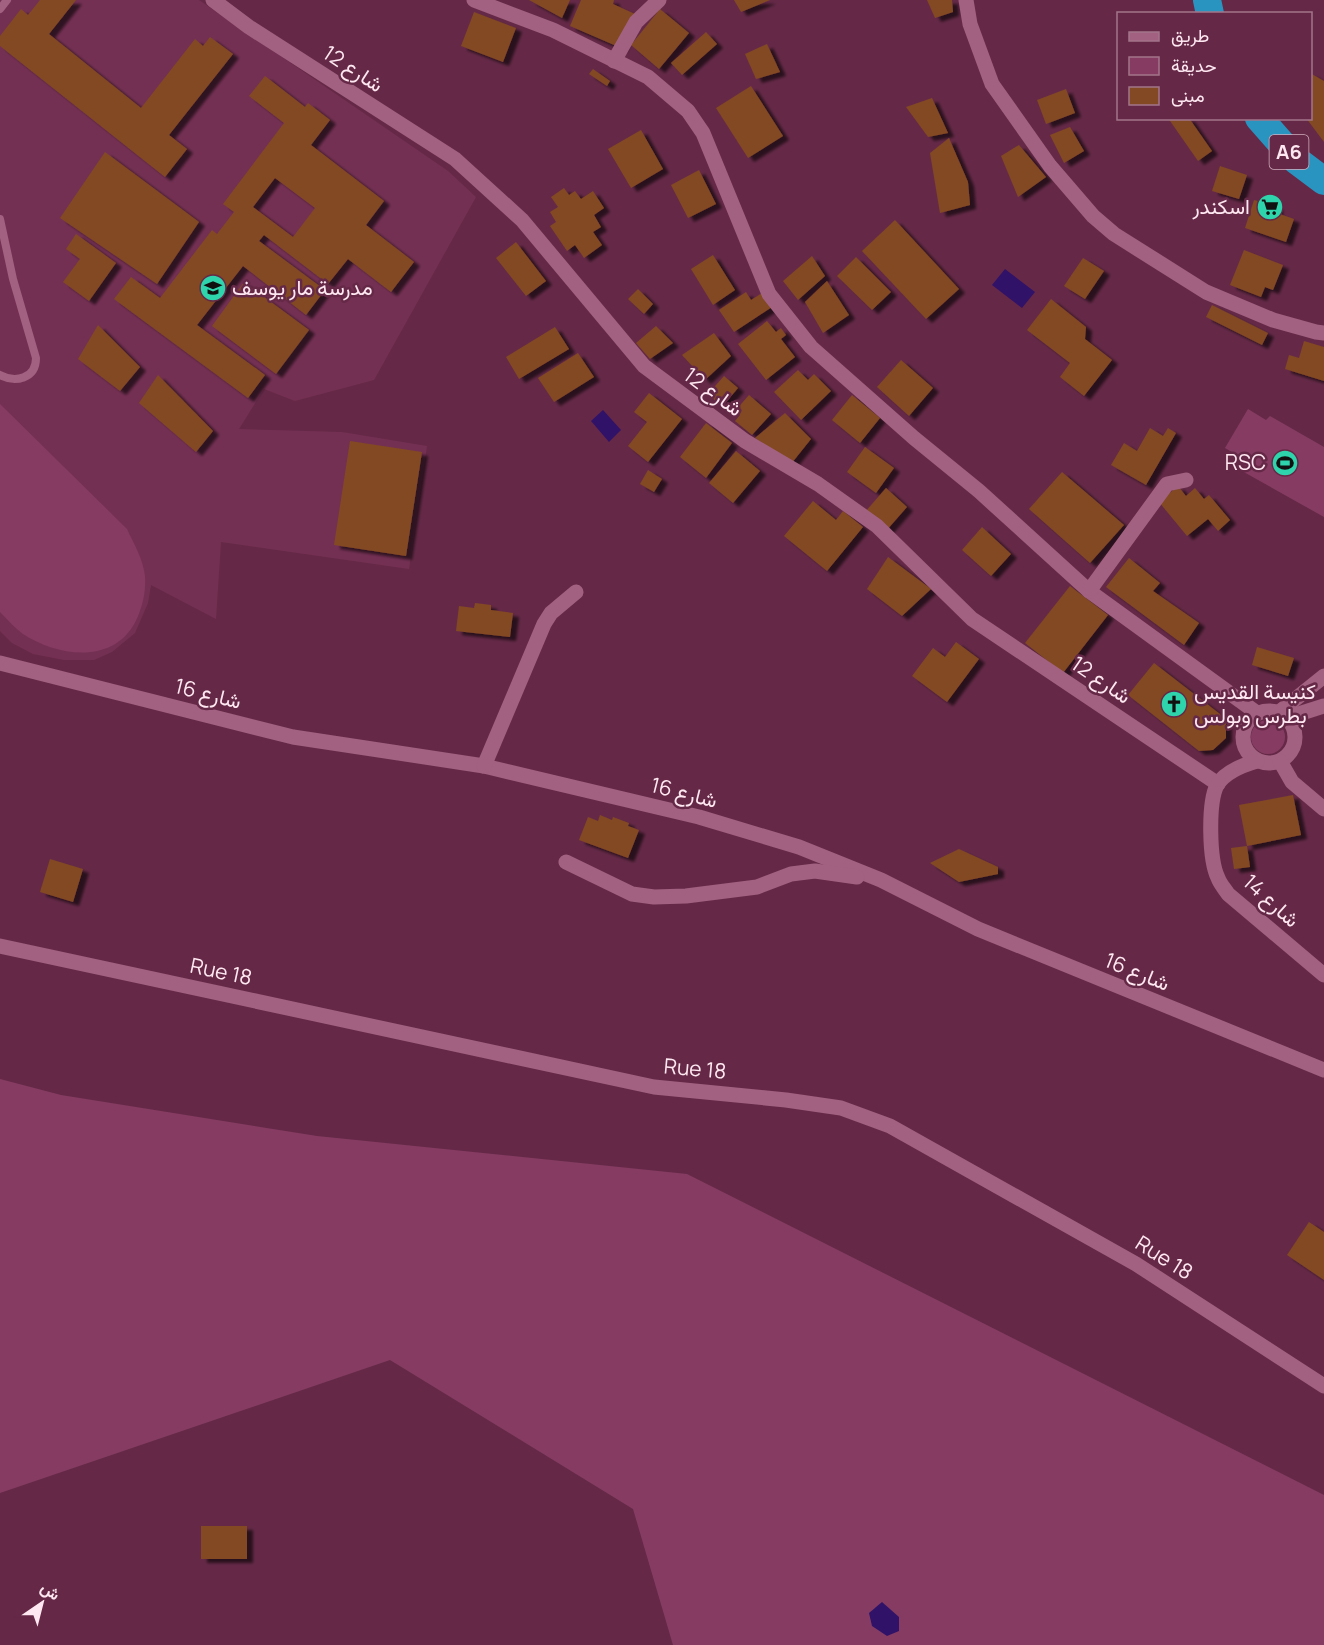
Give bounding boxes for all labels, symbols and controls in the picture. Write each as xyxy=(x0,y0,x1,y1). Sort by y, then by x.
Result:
legend xyxy=(1117,12,1312,120)
text: طريق xyxy=(1171,23,1209,47)
street label: شارع 12 xyxy=(317,38,389,99)
text: حديقة xyxy=(1171,53,1217,77)
text: مبنى xyxy=(1171,83,1205,107)
road number: A6 xyxy=(1270,135,1308,169)
place label: اسكندر xyxy=(1191,192,1250,220)
supermarket icon: اسكندر xyxy=(1255,192,1285,222)
school or university icon: مدرسة مار يوسف xyxy=(198,273,228,303)
place label: مدرسة مار يوسف xyxy=(232,273,373,301)
street label: شارع 12 xyxy=(678,360,749,423)
place label: RSC xyxy=(1225,448,1266,476)
sports icon: RSC xyxy=(1270,448,1300,478)
street label: شارع 12 xyxy=(1066,649,1137,710)
street label: شارع 16 xyxy=(172,671,244,716)
place label: كنيسة القديس بطرس وبولس xyxy=(1194,677,1316,729)
church icon: كنيسة القديس بطرس وبولس xyxy=(1159,689,1189,719)
street label: شارع 16 xyxy=(648,770,720,815)
street label: شارع 14 xyxy=(1237,867,1306,934)
street label: شارع 16 xyxy=(1100,945,1174,998)
street label: Rue 18 xyxy=(188,951,255,991)
street label: Rue 18 xyxy=(663,1051,727,1085)
street label: Rue 18 xyxy=(1131,1229,1198,1286)
north arrow xyxy=(12,1573,72,1633)
text: ش xyxy=(36,1576,65,1605)

